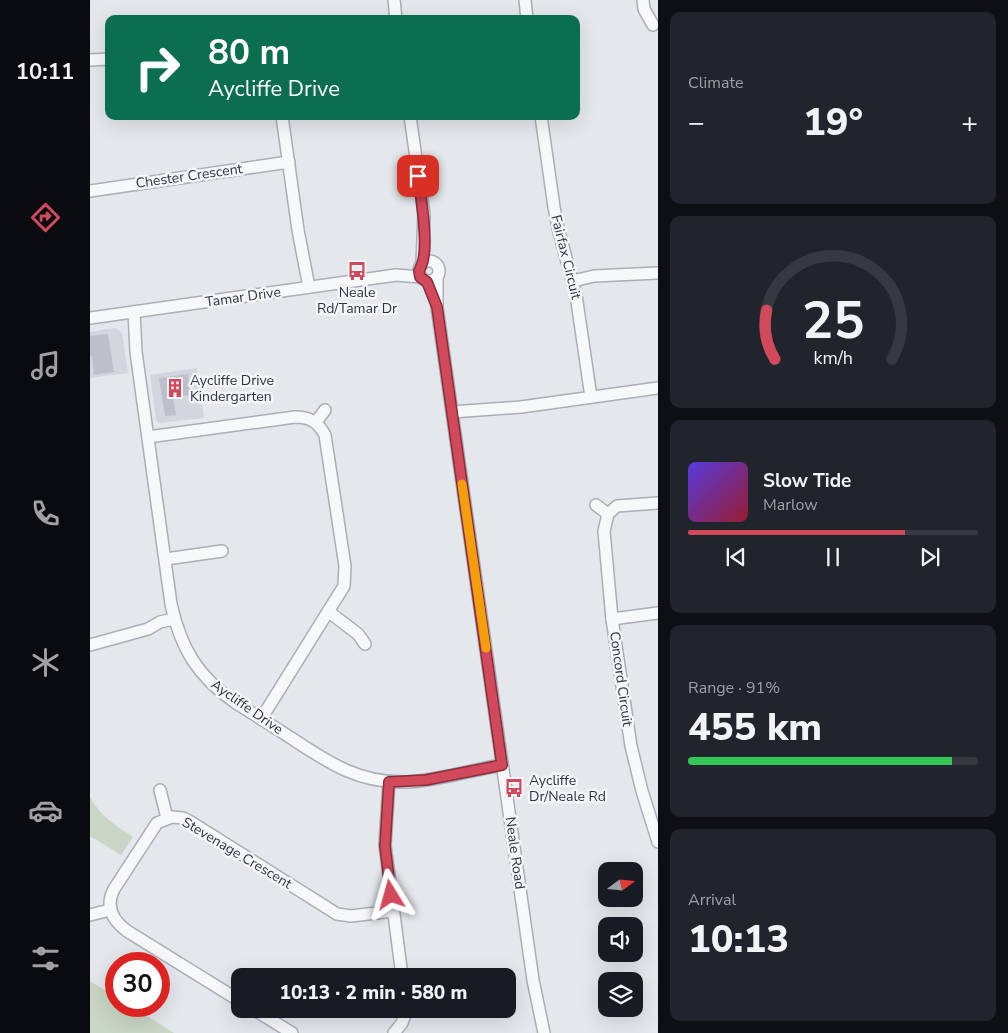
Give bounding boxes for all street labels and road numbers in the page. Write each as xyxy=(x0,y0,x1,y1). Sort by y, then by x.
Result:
street label: Chester Crescent xyxy=(134,159,244,193)
street label: Fairfax Circuit xyxy=(546,213,586,301)
street label: Tamar Drive xyxy=(204,282,282,312)
street label: Concord Circuit xyxy=(605,630,637,728)
street label: Aycliffe Drive xyxy=(207,675,287,739)
street label: Stevenage Crescent xyxy=(178,813,296,893)
street label: Neale Road xyxy=(501,816,529,890)

